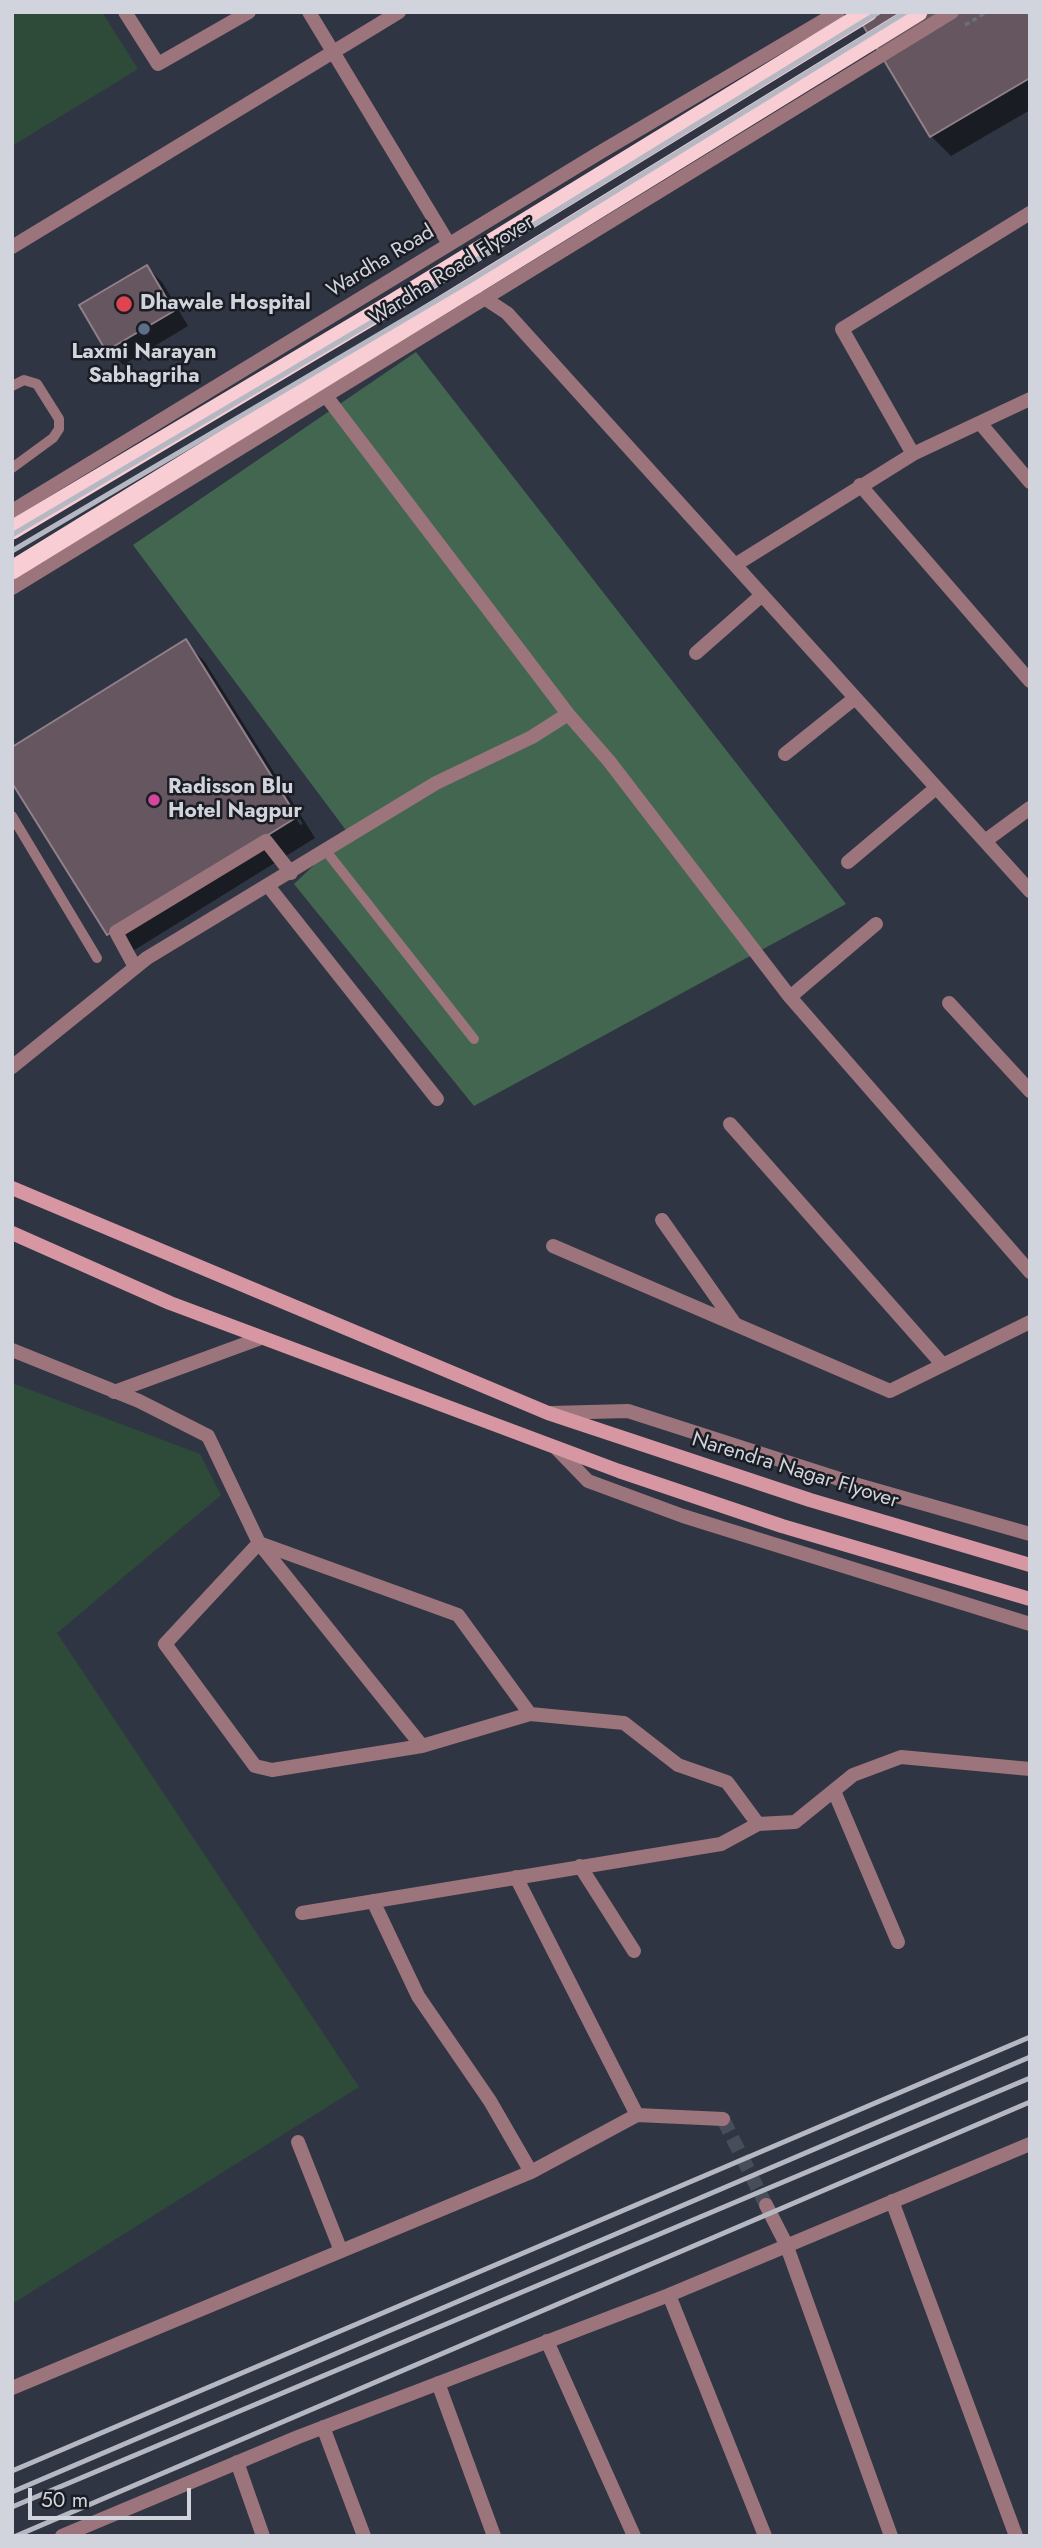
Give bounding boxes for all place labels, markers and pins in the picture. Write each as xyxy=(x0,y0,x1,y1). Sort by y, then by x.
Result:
place label: Dhawale Hospital xyxy=(140,291,311,317)
marker: Dhawale Hospital xyxy=(114,294,134,314)
marker: Laxmi Narayan Sabhagriha xyxy=(136,321,152,337)
place label: Laxmi Narayan Sabhagriha xyxy=(71,340,217,390)
place label: Radisson Blu Hotel Nagpur xyxy=(168,775,302,825)
marker: Radisson Blu Hotel Nagpur xyxy=(146,792,162,808)

